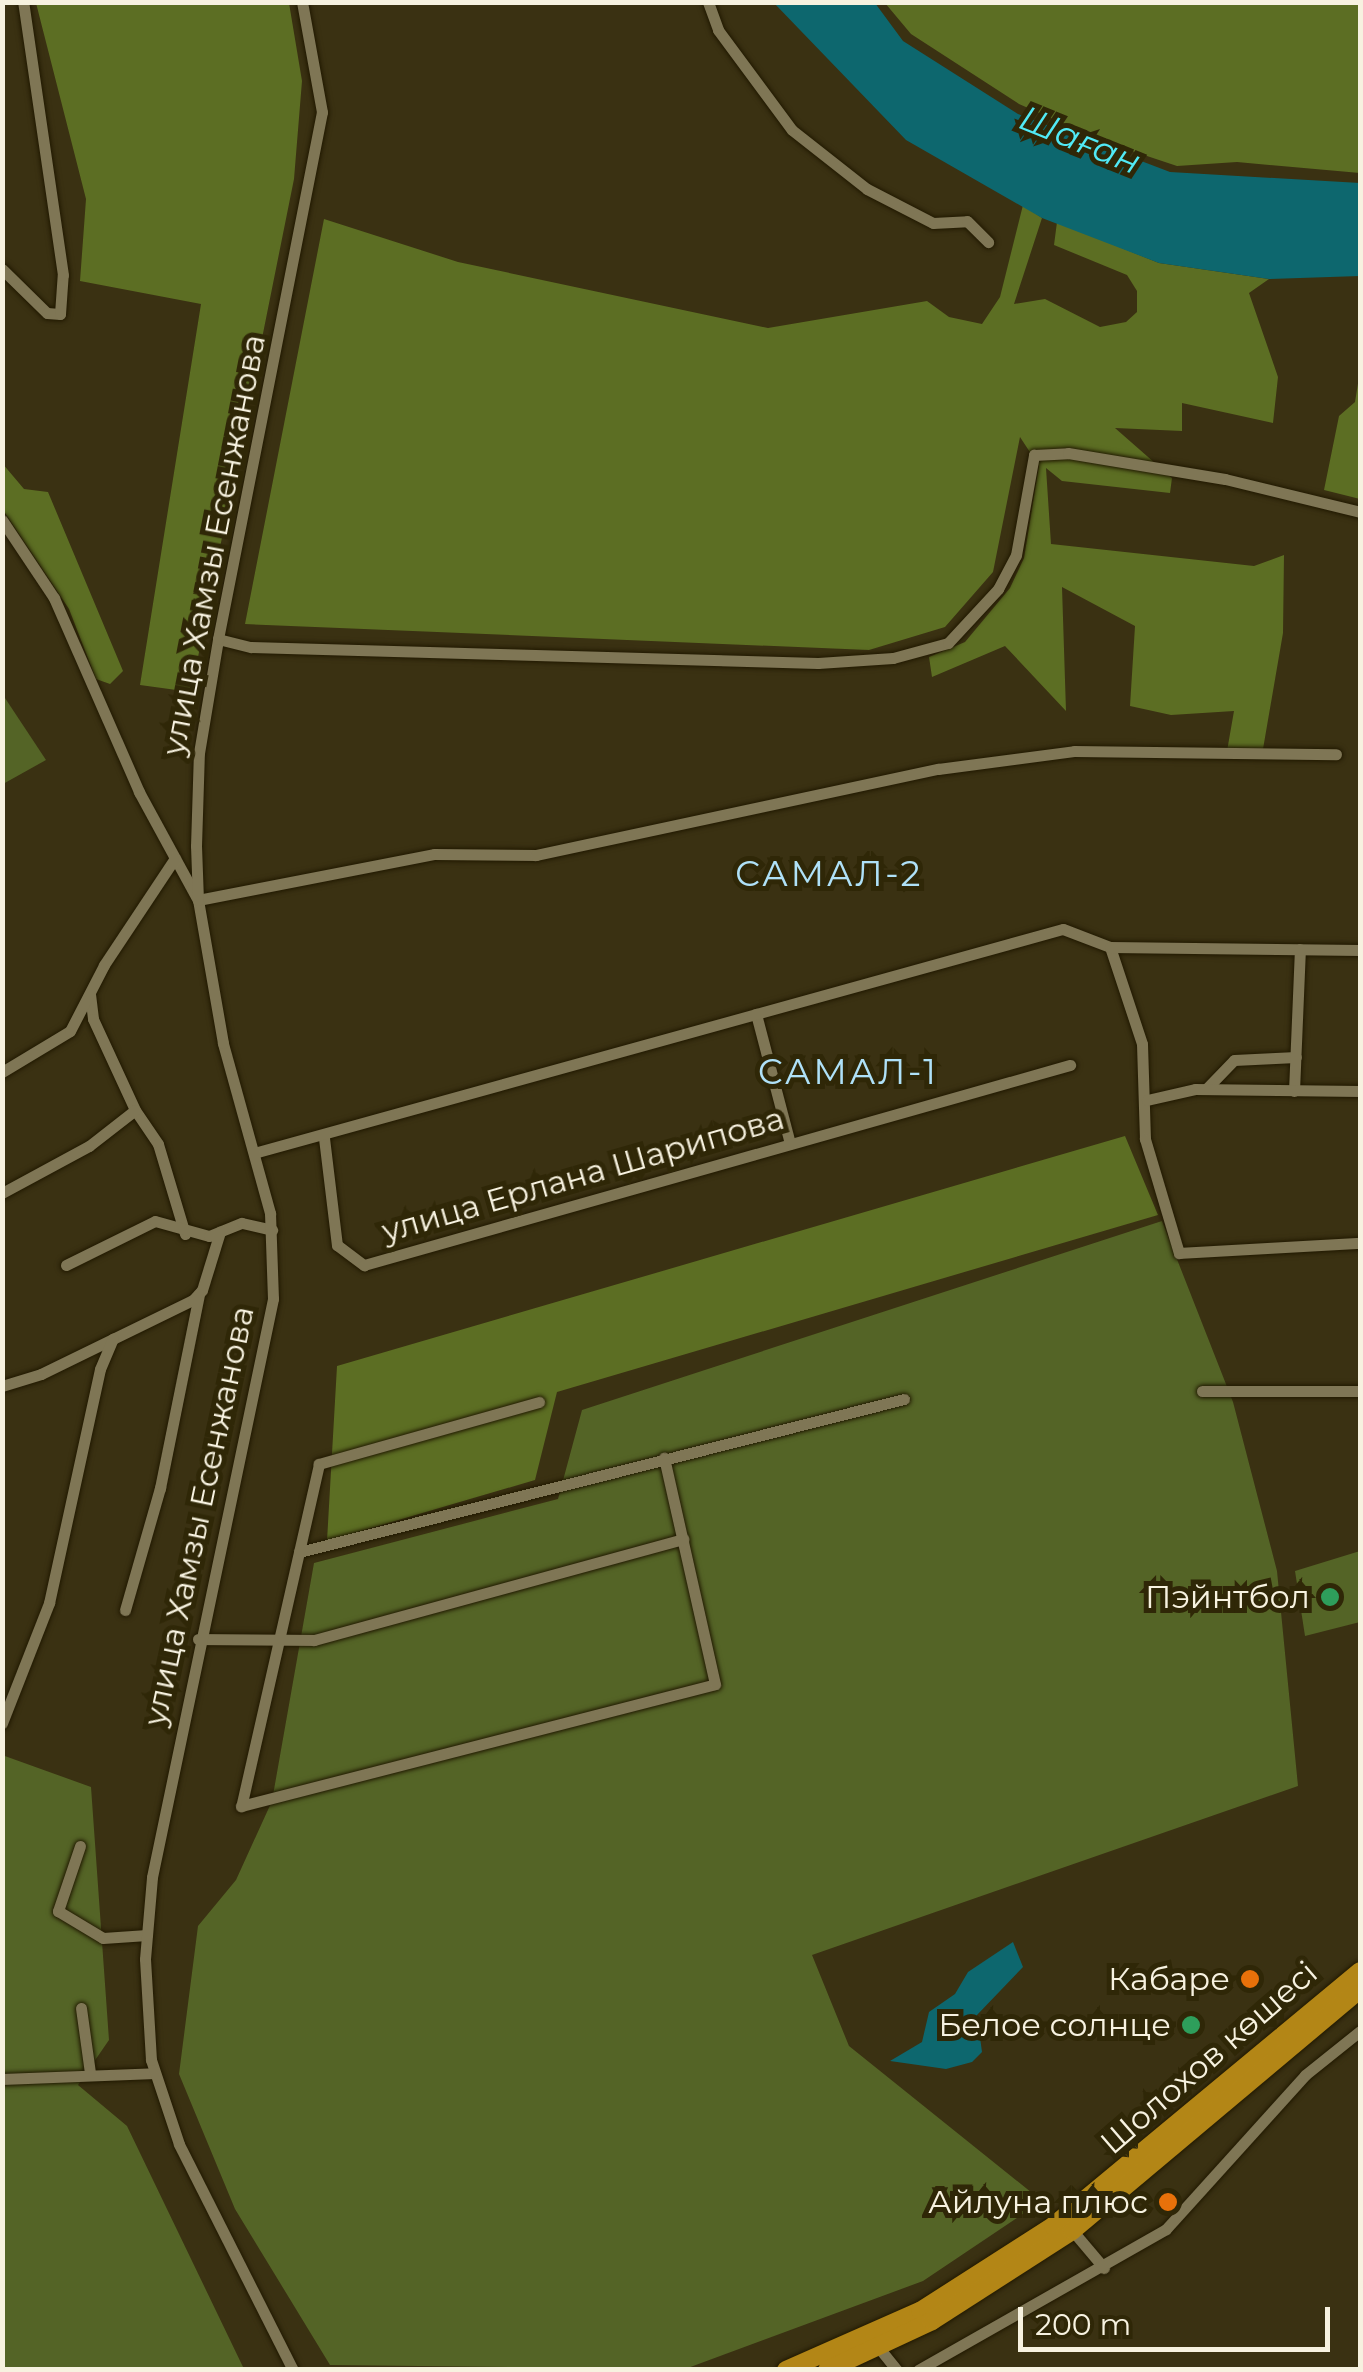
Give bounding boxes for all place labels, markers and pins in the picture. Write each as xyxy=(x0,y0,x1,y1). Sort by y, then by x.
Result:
place label: Пэйнтбол xyxy=(1145,1578,1310,1616)
marker: Пэйнтбол xyxy=(1319,1586,1341,1608)
place label: Кабаре xyxy=(1108,1960,1230,1998)
marker: Кабаре xyxy=(1239,1968,1261,1990)
place label: Белое солнце xyxy=(938,2006,1171,2044)
marker: Белое солнце xyxy=(1180,2014,1202,2036)
place label: Айлуна плюс xyxy=(928,2183,1148,2221)
marker: Айлуна плюс xyxy=(1157,2191,1179,2213)

